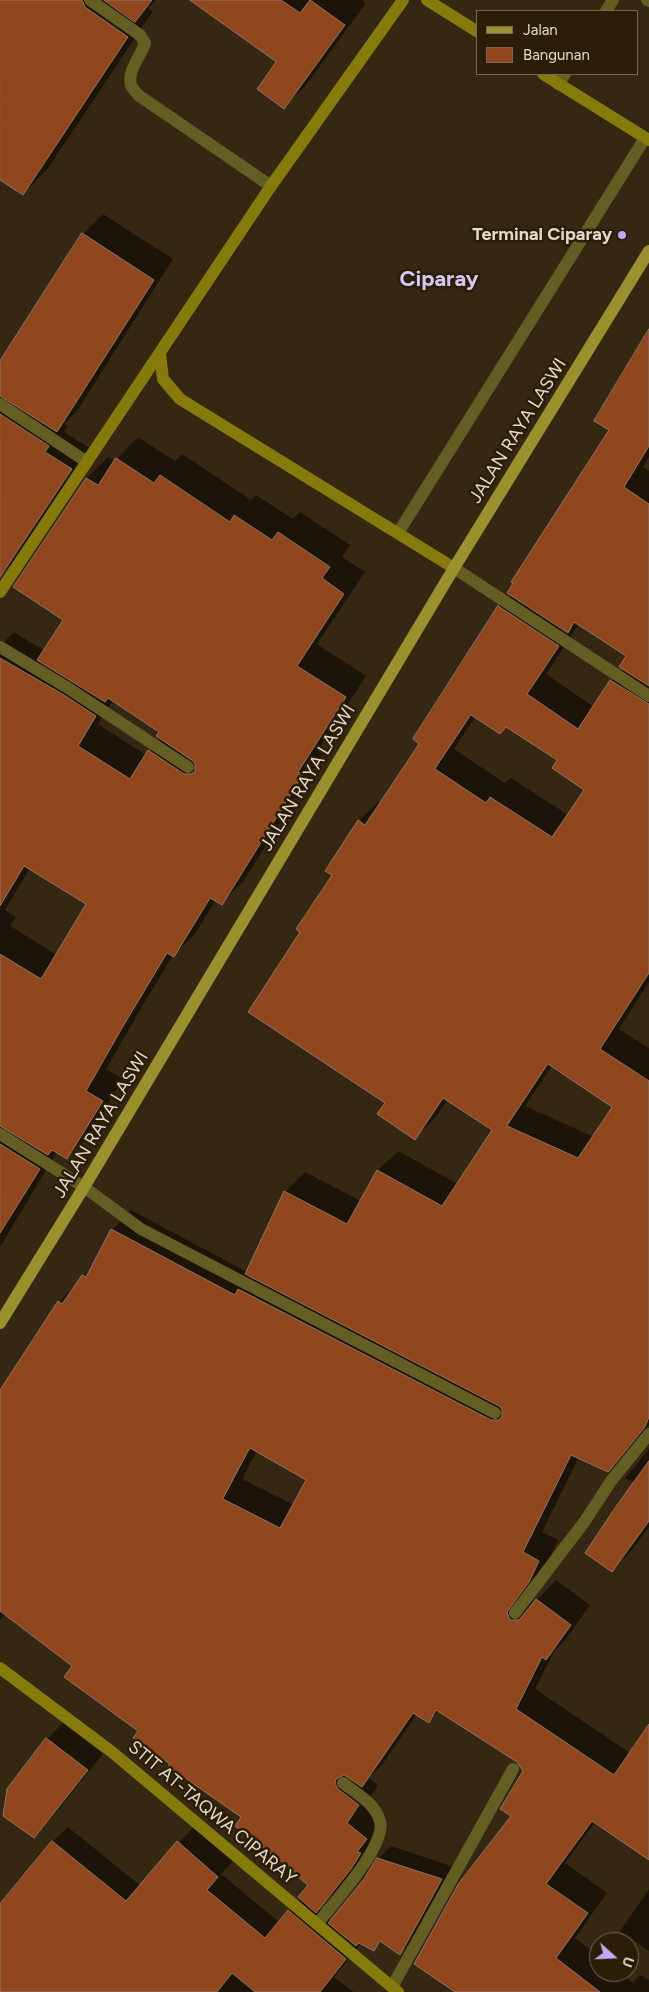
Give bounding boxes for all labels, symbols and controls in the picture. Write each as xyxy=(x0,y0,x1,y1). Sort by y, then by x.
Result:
legend xyxy=(477,10,639,75)
text: Jalan xyxy=(523,21,558,39)
text: Bangunan xyxy=(523,46,590,64)
place label: Terminal Ciparay xyxy=(472,224,612,246)
marker: Terminal Ciparay xyxy=(616,229,628,241)
district label: Ciparay xyxy=(399,267,479,293)
street label: JALAN RAYA LASWI xyxy=(465,354,571,508)
street label: JALAN RAYA LASWI xyxy=(256,701,360,855)
street label: JALAN RAYA LASWI xyxy=(49,1048,153,1202)
street label: STIT AT-TAQWA CIPARAY xyxy=(124,1736,300,1890)
north arrow xyxy=(589,1932,639,1982)
text: U xyxy=(618,1954,637,1969)

